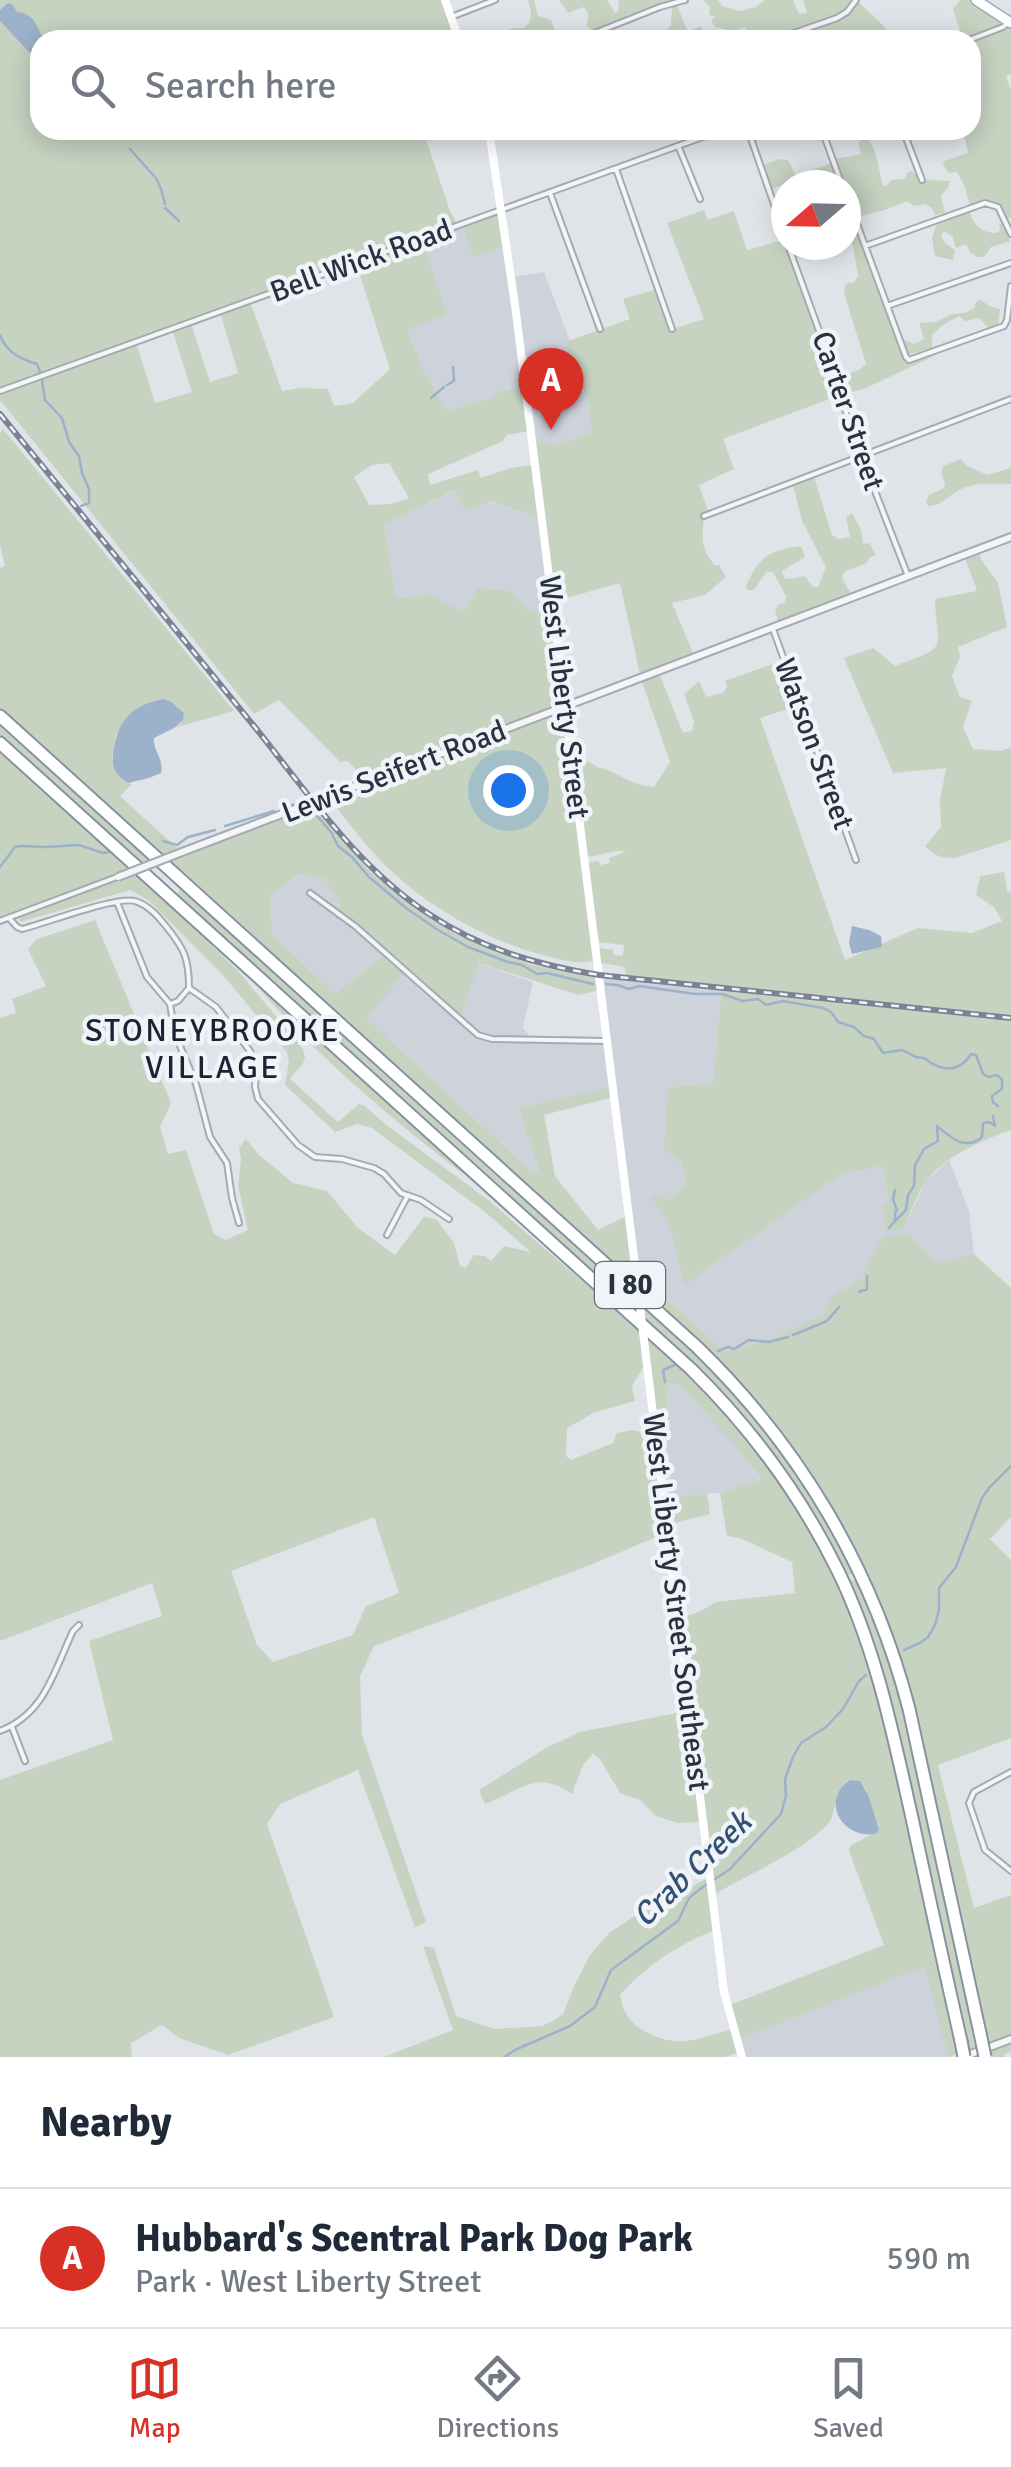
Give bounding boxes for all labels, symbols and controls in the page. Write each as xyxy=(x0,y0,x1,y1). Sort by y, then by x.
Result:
search box xyxy=(30,30,981,140)
icon: search xyxy=(65,58,120,113)
text: Search here xyxy=(145,62,337,109)
north arrow xyxy=(771,170,861,260)
street label: Bell Wick Road xyxy=(265,211,457,311)
street label: Carter Street xyxy=(804,327,892,495)
pin: A xyxy=(518,348,584,430)
street label: West Liberty Street xyxy=(531,573,597,821)
street label: Watson Street xyxy=(766,653,862,835)
street label: Lewis Seifert Road xyxy=(277,712,511,832)
your location xyxy=(483,765,534,816)
district label: STONEYBROOKE VILLAGE xyxy=(85,1011,341,1087)
road number: I 80 xyxy=(595,1262,665,1308)
street label: West Liberty Street Southeast xyxy=(634,1411,718,1793)
water label: Crab Creek xyxy=(625,1801,762,1935)
text: Nearby xyxy=(40,2097,172,2148)
text: Hubbard's Scentral Park Dog Park xyxy=(135,2215,693,2262)
text: A xyxy=(62,2239,83,2278)
text: 590 m xyxy=(887,2239,971,2278)
text: Park · West Liberty Street xyxy=(135,2262,481,2301)
tab: Map xyxy=(127,2351,182,2445)
tab: Directions xyxy=(437,2351,559,2445)
tab: Saved xyxy=(813,2351,884,2445)

